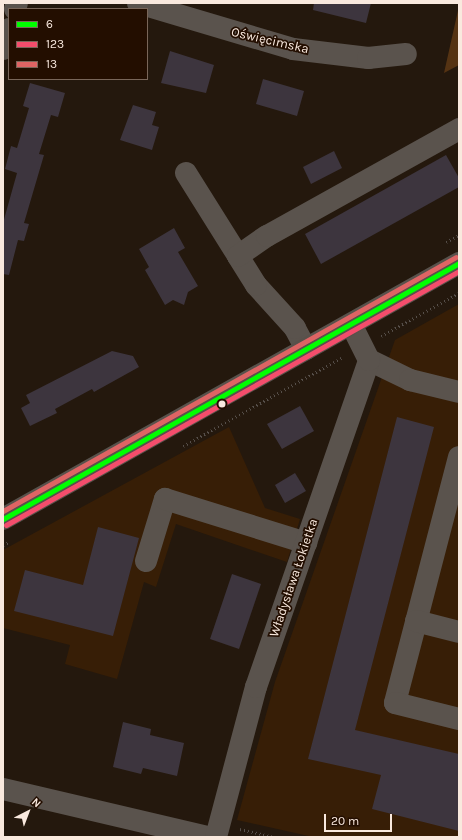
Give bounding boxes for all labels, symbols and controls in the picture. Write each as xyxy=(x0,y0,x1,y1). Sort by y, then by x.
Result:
legend xyxy=(8,8,148,80)
text: 6 xyxy=(46,17,53,31)
street label: Oświęcimska xyxy=(230,24,310,58)
text: 123 xyxy=(46,37,64,51)
text: 13 xyxy=(46,57,57,71)
unlabelled marker xyxy=(217,399,227,409)
street label: Władysława Łokietka xyxy=(266,517,322,639)
north arrow xyxy=(8,792,48,832)
text: N xyxy=(29,795,44,810)
scale bar xyxy=(326,806,394,832)
text: 20 m xyxy=(331,814,359,828)

